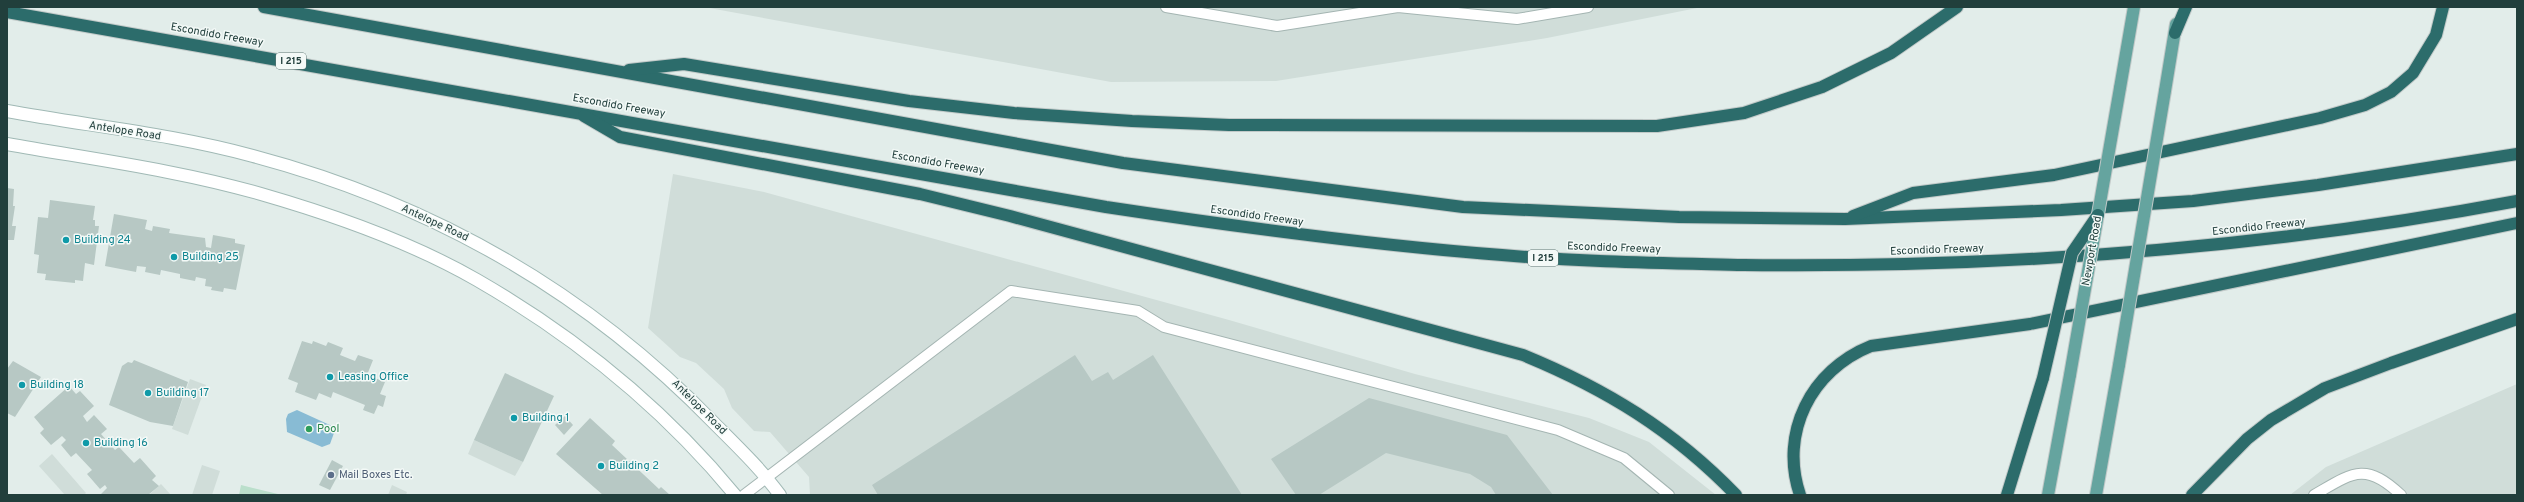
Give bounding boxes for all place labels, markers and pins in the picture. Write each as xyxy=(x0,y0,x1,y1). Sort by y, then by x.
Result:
place label: Building 24 xyxy=(74,233,131,247)
marker: Building 24 xyxy=(61,235,71,245)
place label: Building 25 xyxy=(182,250,239,264)
marker: Building 25 xyxy=(169,252,179,262)
place label: Leasing Office xyxy=(338,370,409,384)
marker: Leasing Office xyxy=(325,372,335,382)
place label: Building 18 xyxy=(30,378,84,392)
marker: Building 18 xyxy=(17,380,27,390)
place label: Building 17 xyxy=(156,386,209,400)
marker: Building 17 xyxy=(143,388,153,398)
place label: Building 1 xyxy=(522,411,569,425)
marker: Building 1 xyxy=(509,413,519,423)
place label: Pool xyxy=(317,422,339,436)
marker: Pool xyxy=(304,424,314,434)
place label: Building 16 xyxy=(94,436,148,450)
marker: Building 16 xyxy=(81,438,91,448)
place label: Building 2 xyxy=(609,459,659,473)
marker: Building 2 xyxy=(596,461,606,471)
place label: Mail Boxes Etc. xyxy=(339,468,412,482)
marker: Mail Boxes Etc. xyxy=(326,470,336,480)

